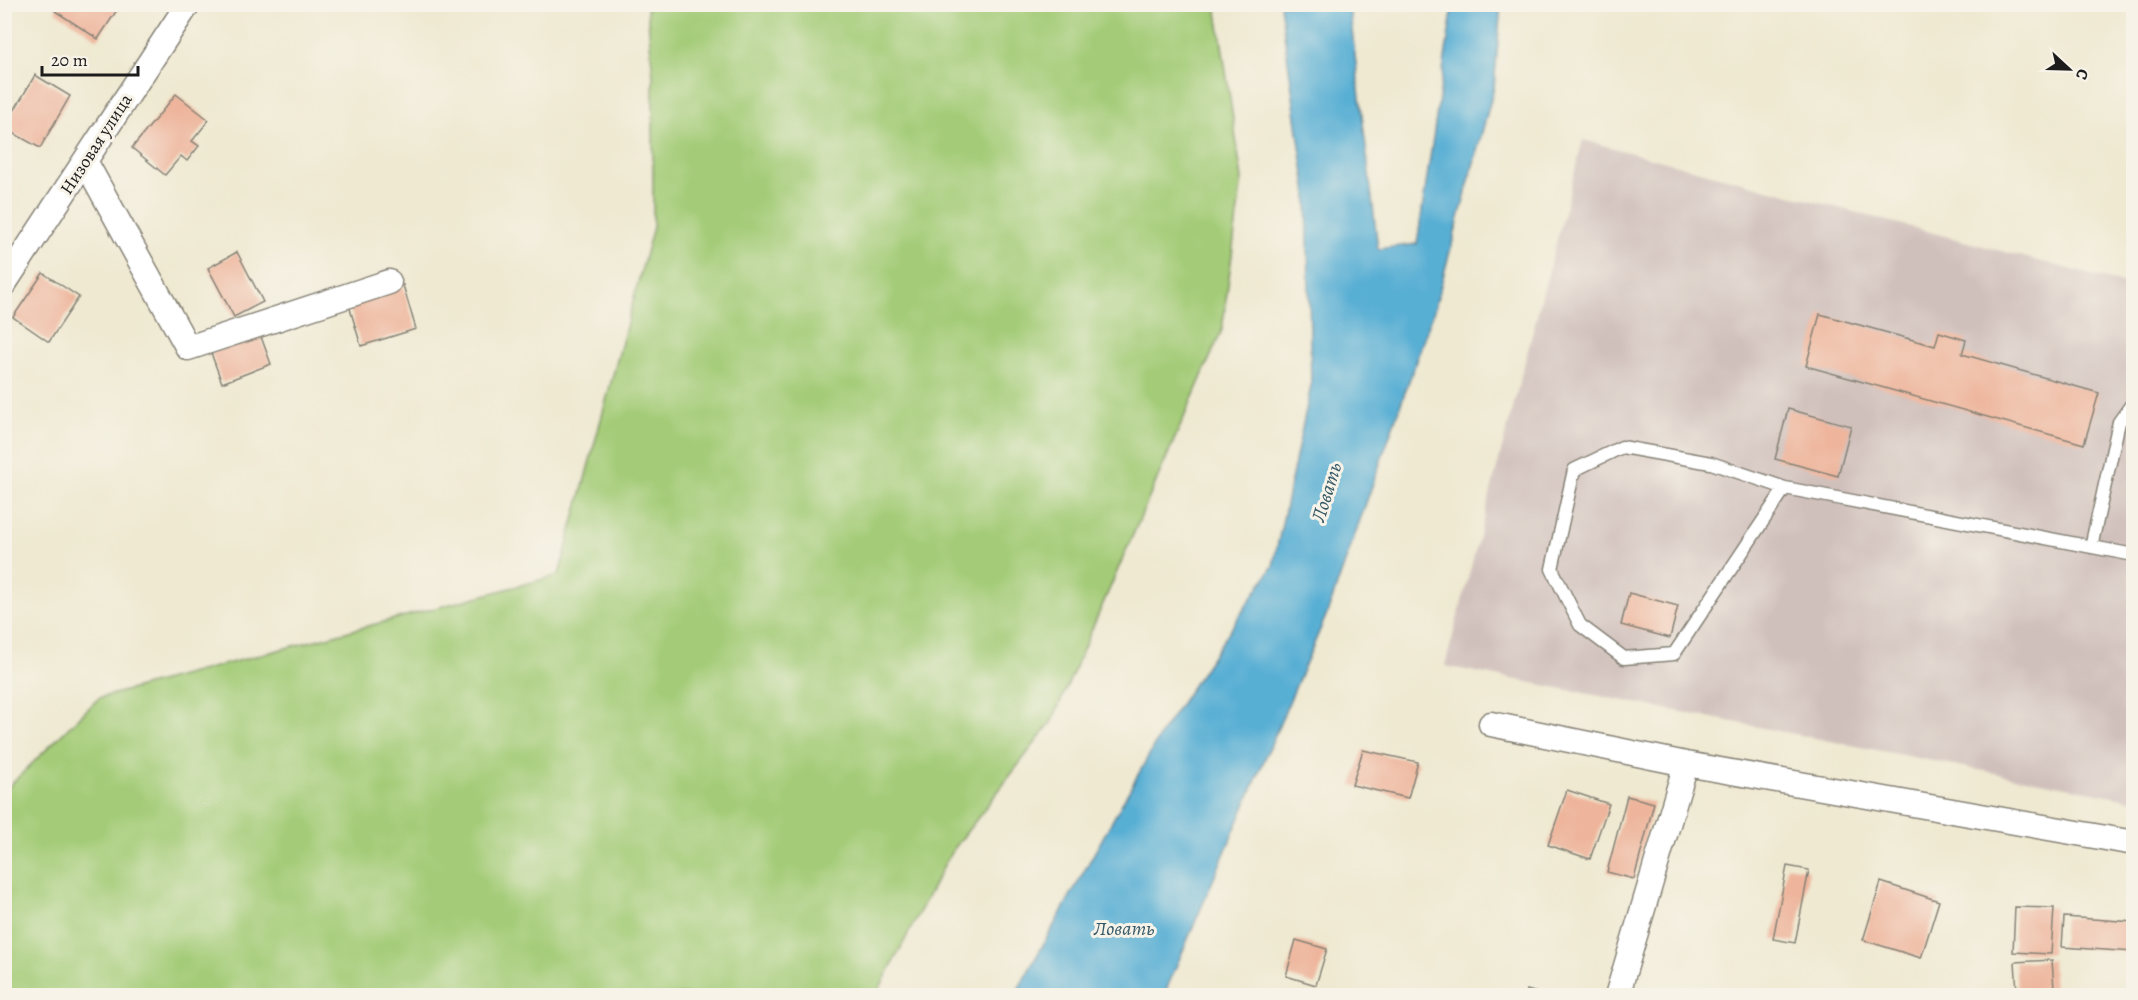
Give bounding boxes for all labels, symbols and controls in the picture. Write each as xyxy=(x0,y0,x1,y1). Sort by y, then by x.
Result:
scale bar xyxy=(42,39,138,77)
north arrow xyxy=(2039,39,2099,99)
text: 20 m xyxy=(51,48,88,72)
text: С xyxy=(2070,66,2094,83)
street label: Низовая улица xyxy=(54,88,138,199)
water label: Ловать xyxy=(1304,459,1348,526)
water label: Ловать xyxy=(1093,915,1154,942)

